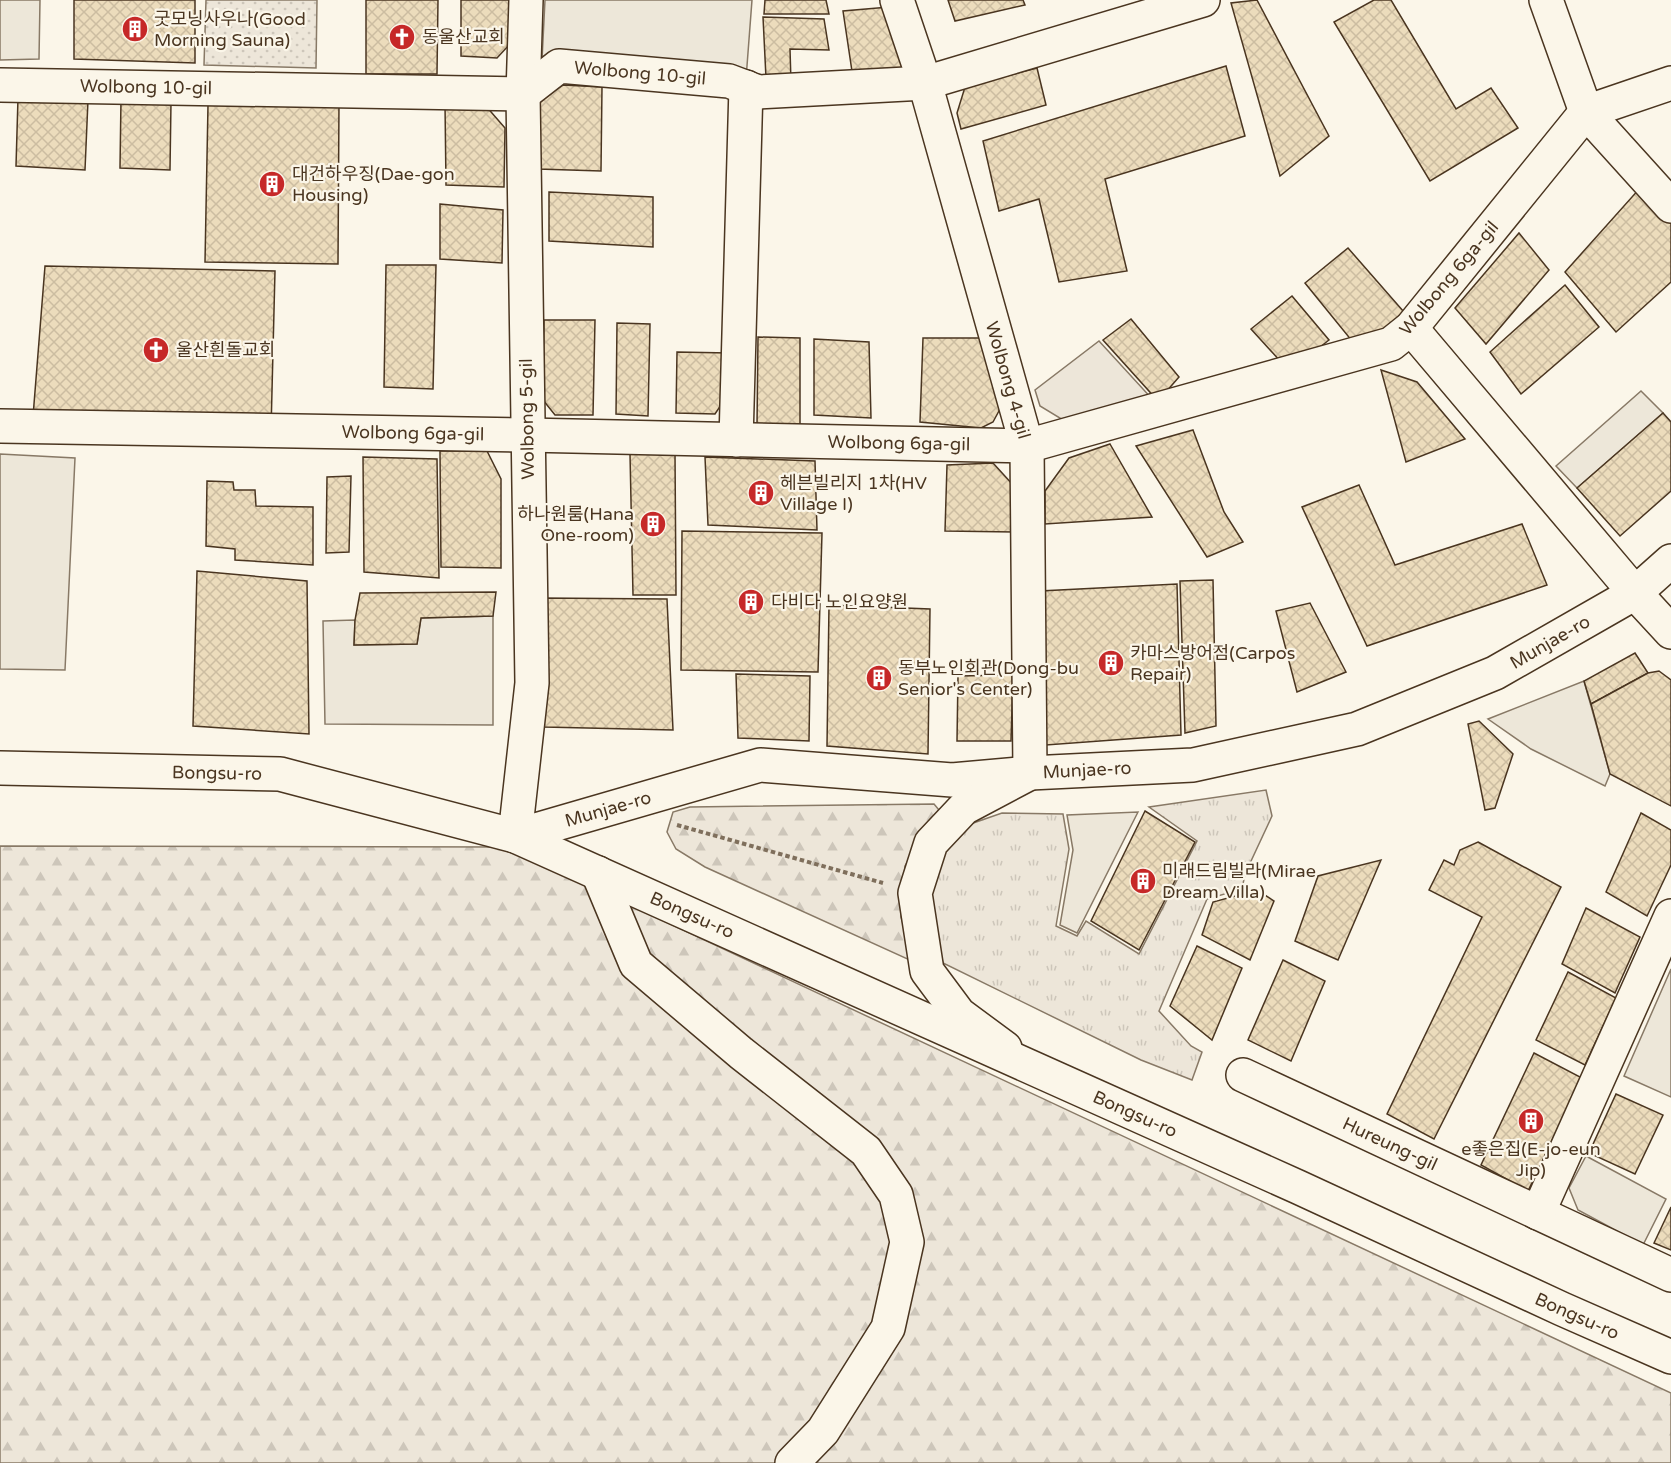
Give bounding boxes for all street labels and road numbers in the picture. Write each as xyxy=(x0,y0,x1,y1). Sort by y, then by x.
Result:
street label: Wolbong 10-gil xyxy=(573,56,707,90)
street label: Wolbong 10-gil xyxy=(80,75,212,99)
street label: Wolbong 6ga-gil xyxy=(1395,216,1503,340)
street label: Wolbong 4-gil xyxy=(981,319,1035,441)
street label: Wolbong 5-gil xyxy=(515,358,539,480)
street label: Wolbong 6ga-gil xyxy=(342,421,484,445)
street label: Wolbong 6ga-gil xyxy=(828,431,970,455)
street label: Munjae-ro xyxy=(1506,610,1594,674)
street label: Munjae-ro xyxy=(1042,757,1132,783)
street label: Bongsu-ro xyxy=(172,761,262,785)
street label: Munjae-ro xyxy=(562,786,654,832)
street label: Bongsu-ro xyxy=(646,887,738,943)
street label: Bongsu-ro xyxy=(1089,1086,1181,1142)
street label: Hureung-gil xyxy=(1339,1112,1441,1176)
street label: Bongsu-ro xyxy=(1531,1288,1623,1344)

